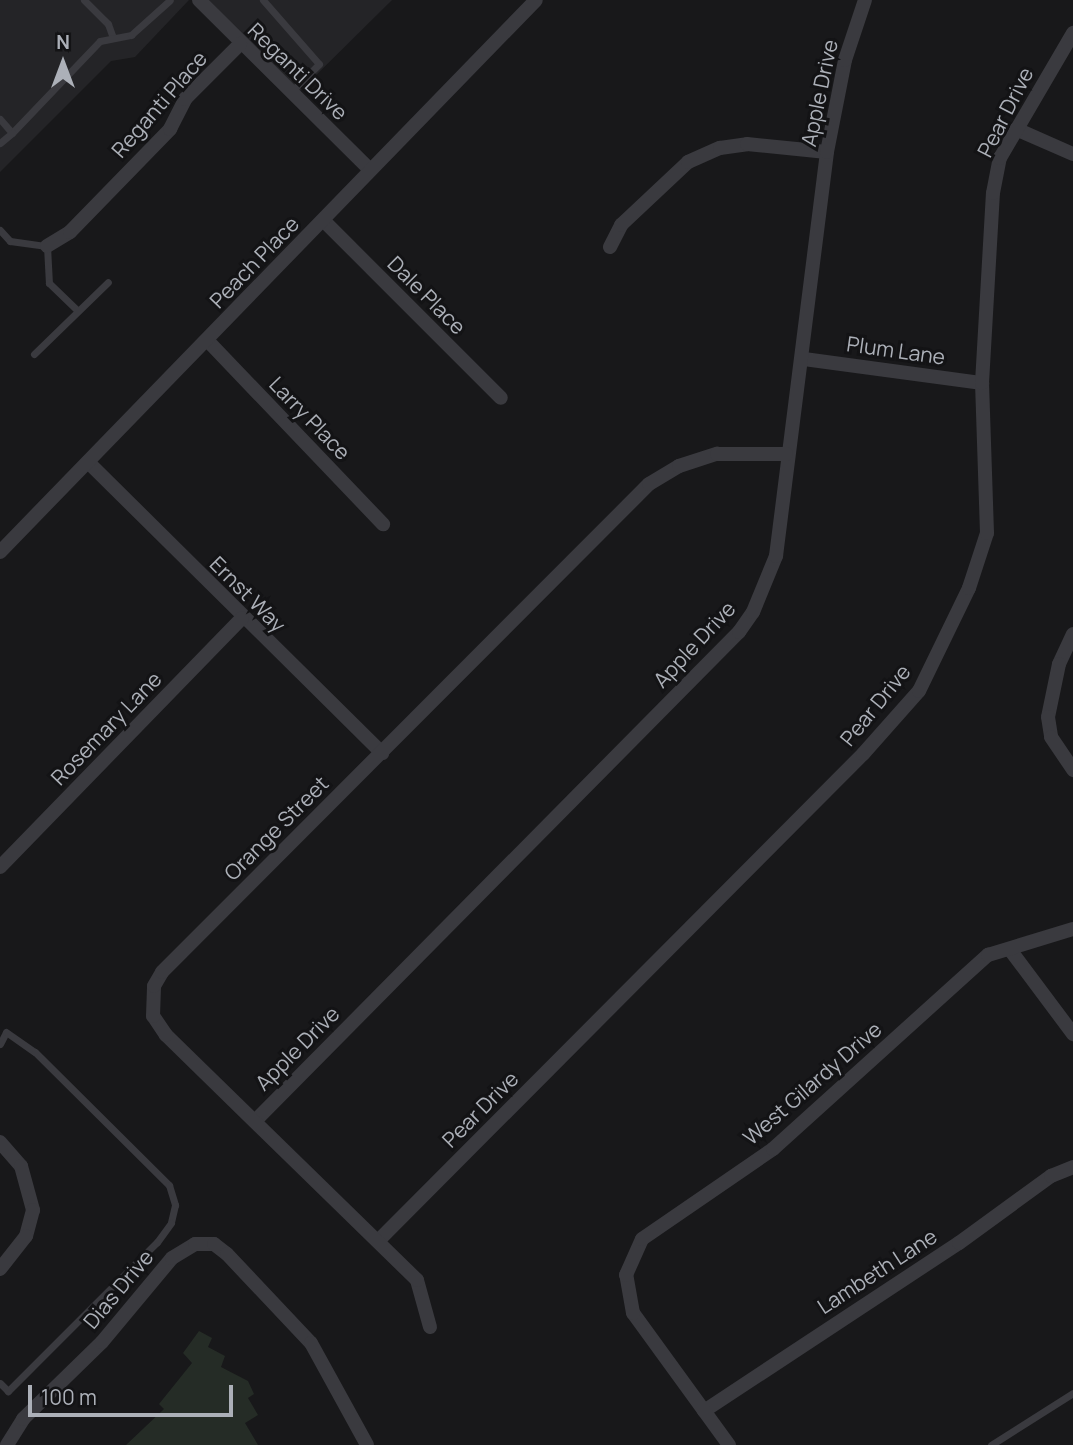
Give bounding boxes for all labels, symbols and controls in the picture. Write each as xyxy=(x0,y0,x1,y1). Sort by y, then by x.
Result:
street label: Reganti Drive xyxy=(243,17,353,125)
north arrow xyxy=(28,28,98,98)
text: N xyxy=(56,29,70,55)
street label: Apple Drive xyxy=(795,37,843,149)
street label: Reganti Place xyxy=(106,46,212,162)
street label: Pear Drive xyxy=(972,63,1038,161)
street label: Peach Place xyxy=(204,211,304,313)
street label: Dale Place xyxy=(383,251,471,339)
street label: Plum Lane xyxy=(845,331,947,369)
street label: Larry Place xyxy=(264,371,356,465)
street label: Ernst Way xyxy=(205,551,291,637)
street label: Apple Drive xyxy=(648,596,740,692)
street label: Pear Drive xyxy=(835,659,915,751)
street label: Rosemary Lane xyxy=(46,666,166,790)
street label: Orange Street xyxy=(219,771,333,885)
street label: Apple Drive xyxy=(250,1001,344,1095)
street label: West Gilardy Drive xyxy=(738,1016,886,1150)
street label: Pear Drive xyxy=(437,1066,523,1152)
street label: Lambeth Lane xyxy=(813,1223,941,1319)
street label: Dias Drive xyxy=(78,1245,158,1333)
scale bar xyxy=(32,1372,236,1416)
text: 100 m xyxy=(41,1383,97,1411)

